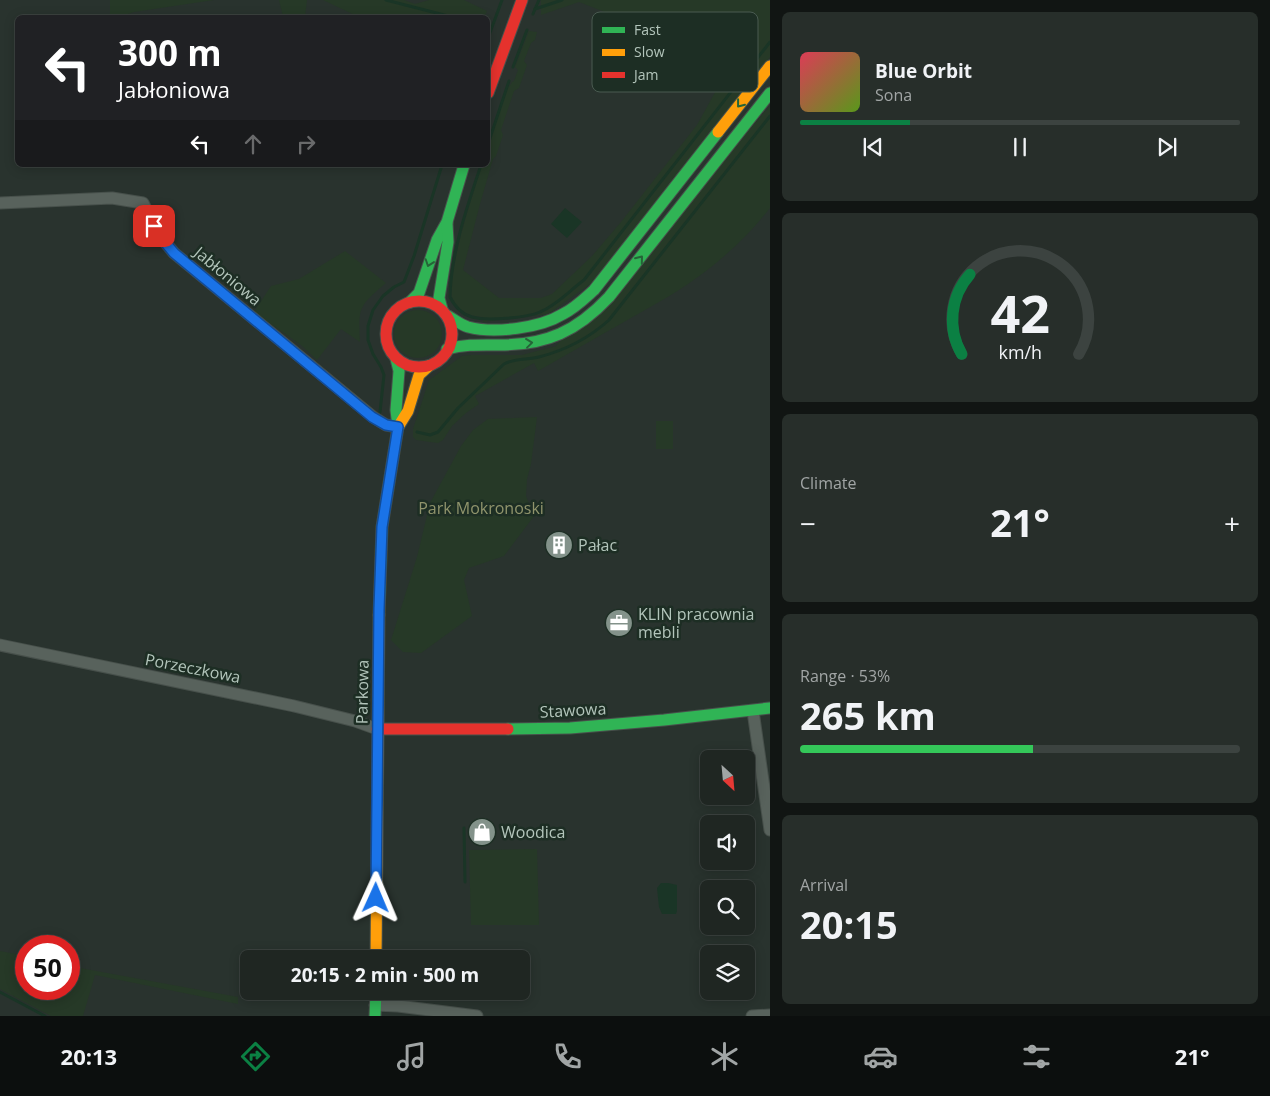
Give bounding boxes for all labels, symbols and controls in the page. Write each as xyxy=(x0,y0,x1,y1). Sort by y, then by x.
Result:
legend xyxy=(592,12,758,92)
text: Fast xyxy=(634,20,661,39)
text: 300 m xyxy=(118,29,222,76)
icon: left xyxy=(35,35,100,100)
text: Slow xyxy=(634,42,665,61)
text: Blue Orbit xyxy=(875,58,972,84)
text: Jam xyxy=(632,65,659,84)
text: Jabłoniowa xyxy=(118,74,230,104)
text: Sona xyxy=(875,84,912,106)
one-way arrow xyxy=(737,98,746,108)
icon: left xyxy=(186,130,214,158)
icon: ahead xyxy=(239,130,267,158)
icon: right xyxy=(292,130,320,158)
icon: previous xyxy=(859,133,887,161)
icon: pause xyxy=(1006,133,1034,161)
icon: next xyxy=(1153,133,1181,161)
pin xyxy=(133,205,175,247)
icon: arrive xyxy=(140,212,168,240)
street label: Jabłoniowa xyxy=(188,240,266,311)
one-way arrow xyxy=(634,256,642,265)
one-way arrow xyxy=(425,258,435,266)
text: 42 xyxy=(990,277,1050,348)
one-way arrow xyxy=(525,338,533,349)
text: km/h xyxy=(998,340,1042,364)
text: Climate xyxy=(800,472,857,494)
text: 21° xyxy=(990,496,1050,548)
park label: Park Mokronoski xyxy=(418,497,544,519)
text: − xyxy=(800,504,816,542)
text: + xyxy=(1224,504,1240,542)
building icon: Pałac xyxy=(544,530,574,560)
place label: Pałac xyxy=(578,534,617,556)
place label: KLIN pracownia mebli xyxy=(638,603,754,643)
office icon: KLIN pracownia mebli xyxy=(604,608,634,638)
street label: Porzeczkowa xyxy=(143,648,243,688)
street label: Parkowa xyxy=(350,660,374,724)
text: Range · 53% xyxy=(800,665,890,687)
text: 265 km xyxy=(800,689,936,741)
street label: Stawowa xyxy=(539,697,607,723)
north arrow xyxy=(700,750,755,805)
map controls xyxy=(700,750,755,1000)
button: sound xyxy=(700,815,755,870)
shop icon: Woodica xyxy=(467,817,497,847)
place label: Woodica xyxy=(501,821,565,843)
position arrow xyxy=(349,871,401,923)
text: Arrival xyxy=(800,874,848,896)
button: search xyxy=(700,880,755,935)
text: 20:15 xyxy=(800,898,898,950)
speed limit sign: 50 xyxy=(15,935,80,1000)
button: layers xyxy=(700,945,755,1000)
text: 20:15 · 2 min · 500 m xyxy=(291,962,479,988)
icon: directions xyxy=(238,1039,273,1074)
icon: music xyxy=(394,1039,429,1074)
icon: phone xyxy=(550,1039,585,1074)
icon: climate xyxy=(707,1039,742,1074)
icon: car xyxy=(863,1039,898,1074)
icon: filters xyxy=(1019,1039,1054,1074)
text: 20:13 xyxy=(61,1041,117,1071)
text: 21° xyxy=(1175,1041,1209,1071)

